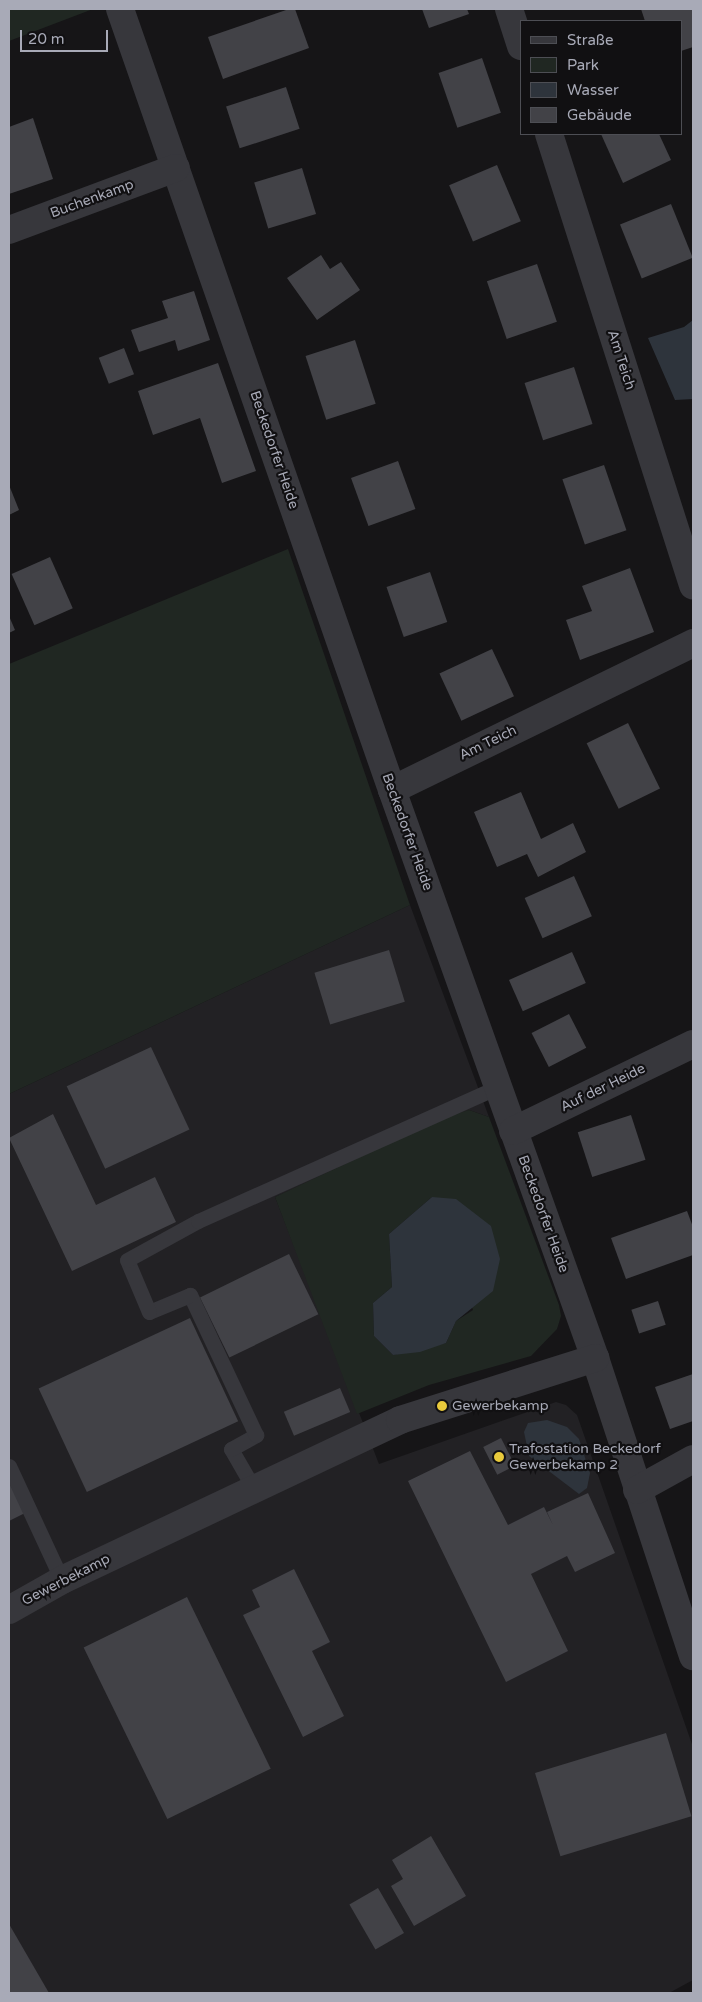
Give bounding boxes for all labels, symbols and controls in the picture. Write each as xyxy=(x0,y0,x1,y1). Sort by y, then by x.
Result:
scale bar xyxy=(22,20,110,52)
legend xyxy=(520,20,682,135)
text: 20 m xyxy=(28,30,65,48)
text: Straße xyxy=(567,31,613,49)
text: Park xyxy=(567,56,599,74)
text: Wasser xyxy=(567,81,619,99)
text: Gebäude xyxy=(567,106,632,124)
street label: Buchenkamp xyxy=(48,176,136,222)
street label: Am Teich xyxy=(603,328,639,392)
street label: Beckedorfer Heide xyxy=(246,389,302,511)
street label: Am Teich xyxy=(457,722,519,764)
street label: Beckedorfer Heide xyxy=(378,771,436,893)
street label: Auf der Heide xyxy=(558,1060,648,1116)
street label: Beckedorfer Heide xyxy=(514,1153,572,1275)
place label: Gewerbekamp xyxy=(452,1398,549,1414)
marker: Gewerbekamp xyxy=(436,1400,448,1412)
place label: Trafostation Beckedorf Gewerbekamp 2 xyxy=(509,1441,661,1474)
marker: Trafostation Beckedorf Gewerbekamp 2 xyxy=(493,1451,505,1463)
street label: Gewerbekamp xyxy=(19,1551,113,1609)

